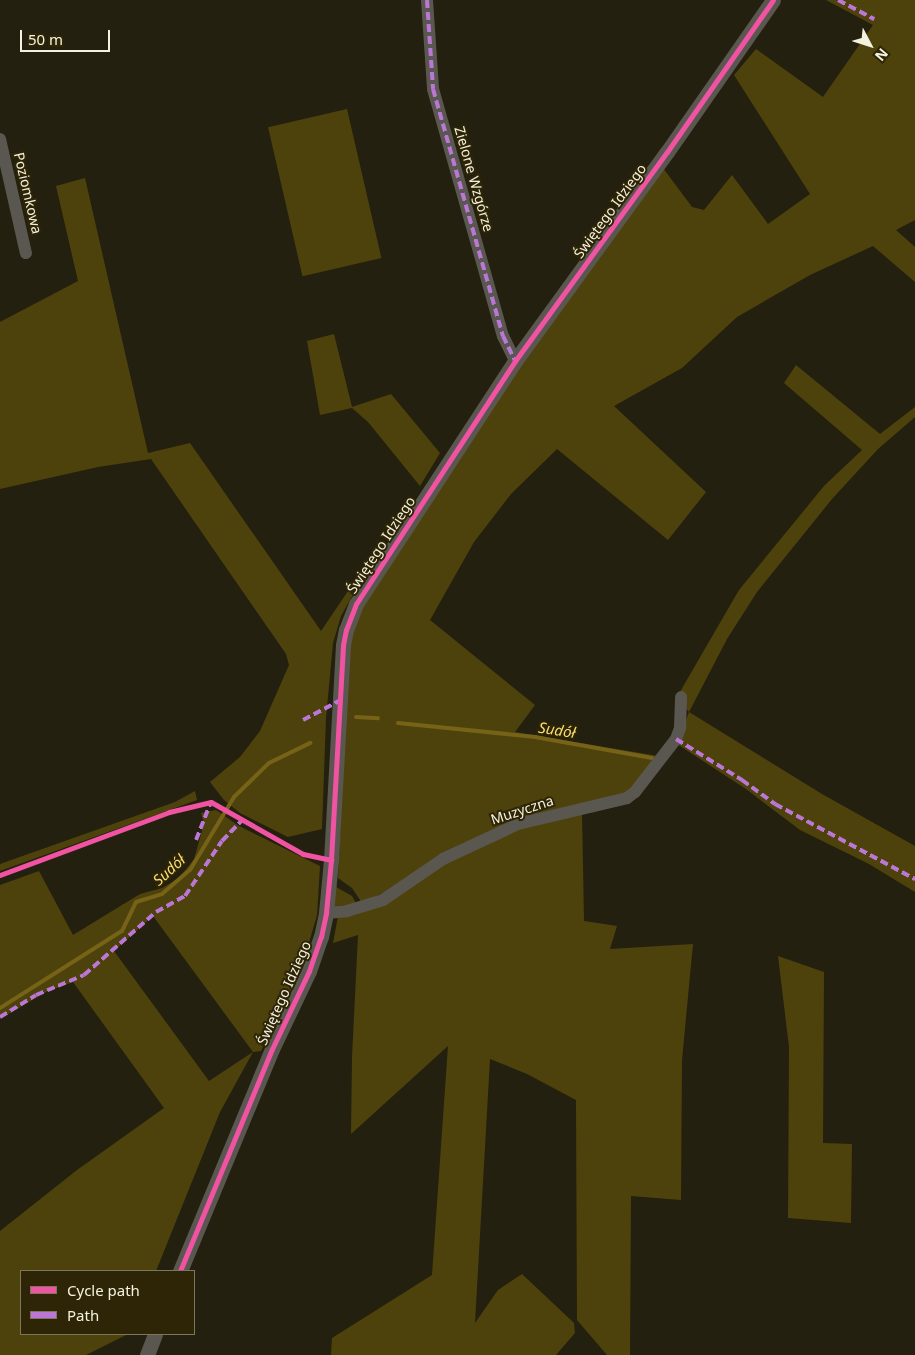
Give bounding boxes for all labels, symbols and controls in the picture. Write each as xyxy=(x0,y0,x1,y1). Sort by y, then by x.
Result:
scale bar xyxy=(22,20,112,52)
north arrow xyxy=(845,20,895,70)
text: 50 m xyxy=(28,29,63,49)
text: N xyxy=(871,44,893,65)
street label: Zielone Wzgórze xyxy=(451,124,497,234)
street label: Poziomkowa xyxy=(10,151,46,235)
street label: Świętego Idziego xyxy=(570,161,650,261)
street label: Świętego Idziego xyxy=(343,493,419,597)
water label: Sudół xyxy=(537,718,577,742)
street label: Muzyczna xyxy=(489,792,555,828)
water label: Sudół xyxy=(149,851,189,889)
street label: Świętego Idziego xyxy=(253,938,315,1048)
legend xyxy=(20,1270,195,1335)
text: Cycle path xyxy=(67,1280,140,1300)
text: Path xyxy=(67,1305,99,1325)

